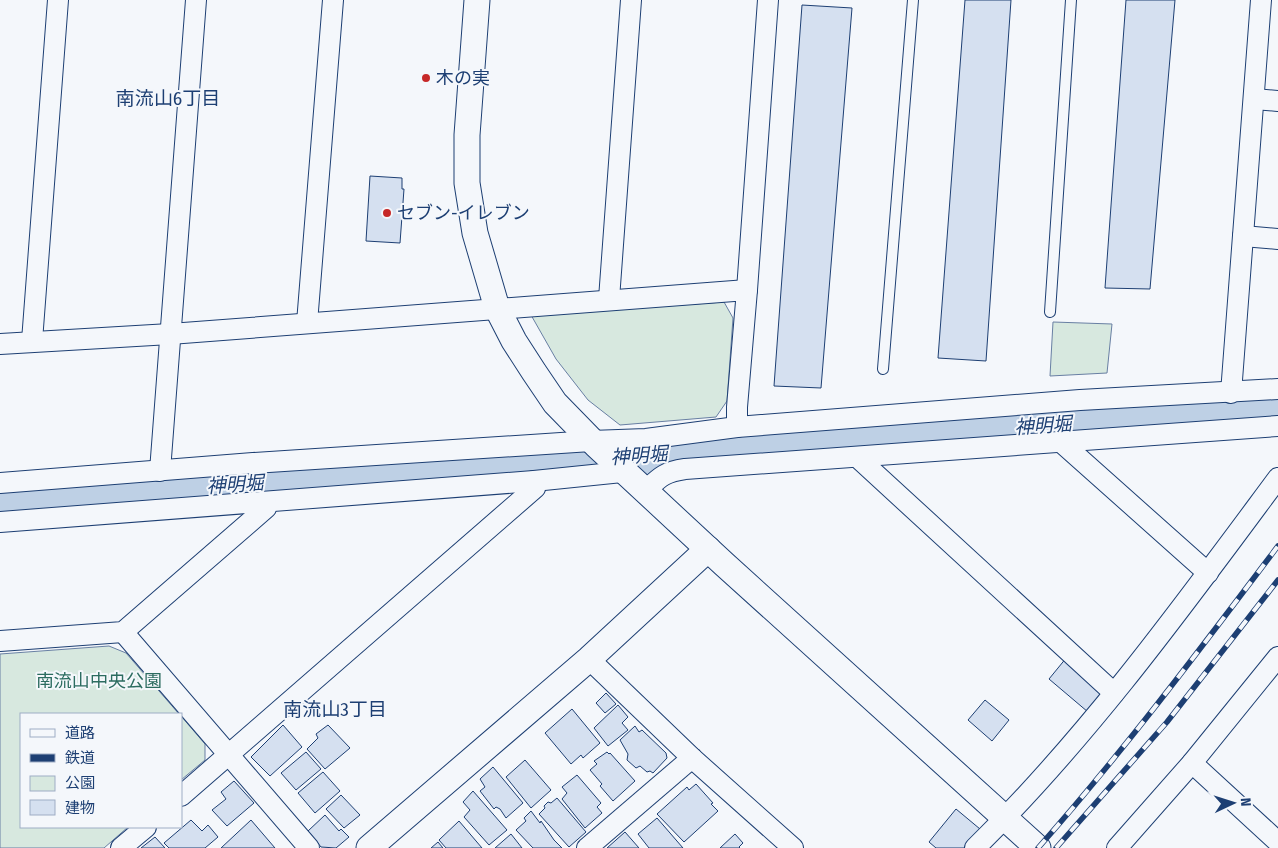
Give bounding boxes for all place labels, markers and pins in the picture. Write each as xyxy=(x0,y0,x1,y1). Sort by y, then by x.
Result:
place label: 木の実 xyxy=(436,67,490,89)
marker: 木の実 xyxy=(420,72,432,84)
place label: セブン-イレブン xyxy=(397,202,530,224)
marker: セブン-イレブン xyxy=(381,207,393,219)

